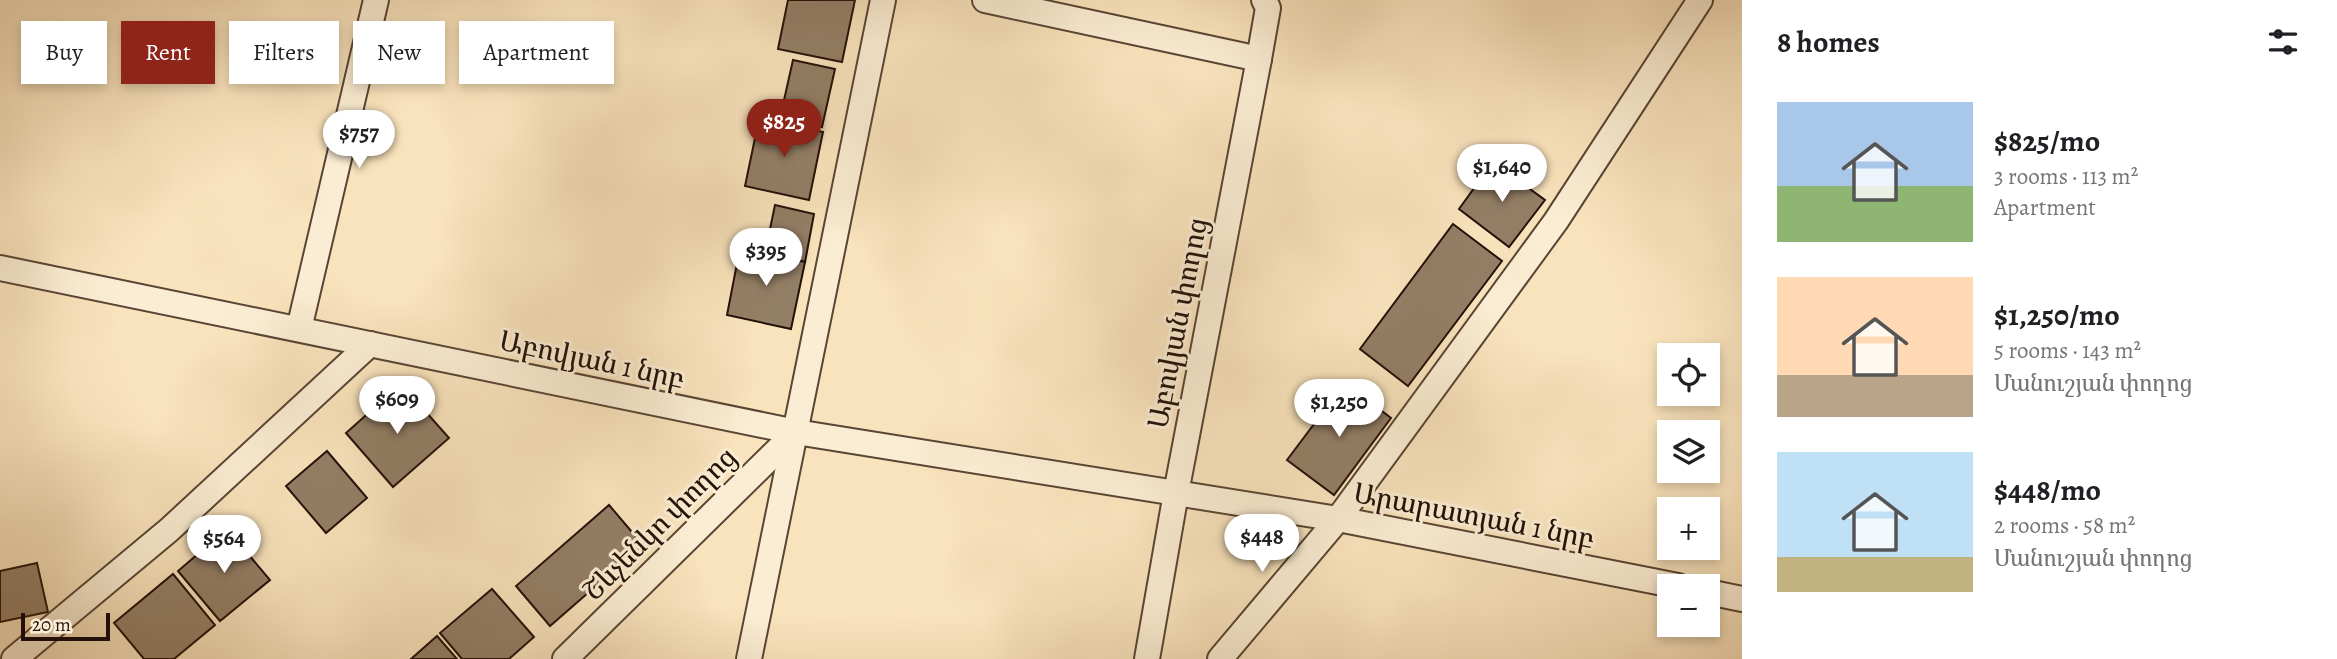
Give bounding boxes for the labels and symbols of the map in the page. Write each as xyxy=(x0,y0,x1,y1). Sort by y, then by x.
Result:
pin: $825 xyxy=(743,100,825,159)
pin: $757 xyxy=(318,110,400,170)
pin: $1,640 xyxy=(1445,144,1559,204)
street label: Աբովյան փողոց xyxy=(1139,214,1217,432)
pin: $395 xyxy=(725,229,807,288)
street label: Աբովյան 1 նրբ xyxy=(496,322,688,398)
pin: $609 xyxy=(356,376,438,436)
pin: $1,250 xyxy=(1282,380,1396,439)
street label: Շևչենկո փողոց xyxy=(575,439,745,609)
street label: Արարատյան 1 նրբ xyxy=(1350,474,1598,558)
pin: $448 xyxy=(1221,514,1303,574)
pin: $564 xyxy=(183,516,265,575)
scale bar xyxy=(21,610,110,642)

